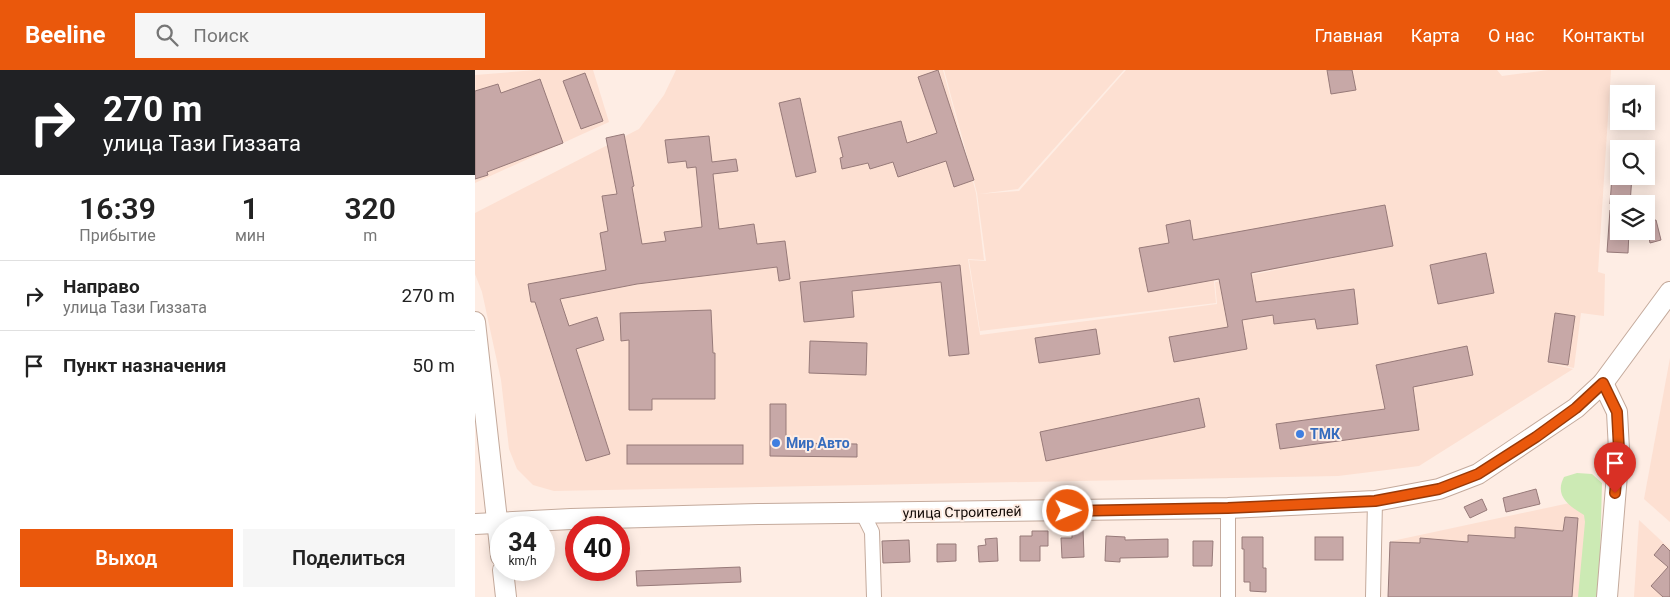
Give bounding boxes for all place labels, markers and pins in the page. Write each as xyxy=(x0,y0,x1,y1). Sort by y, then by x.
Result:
place label: ТМК xyxy=(1310,426,1341,442)
marker: ТМК xyxy=(1294,428,1306,440)
place label: Мир Авто xyxy=(786,435,850,451)
marker: Мир Авто xyxy=(770,437,782,449)
pin xyxy=(1594,442,1636,493)

